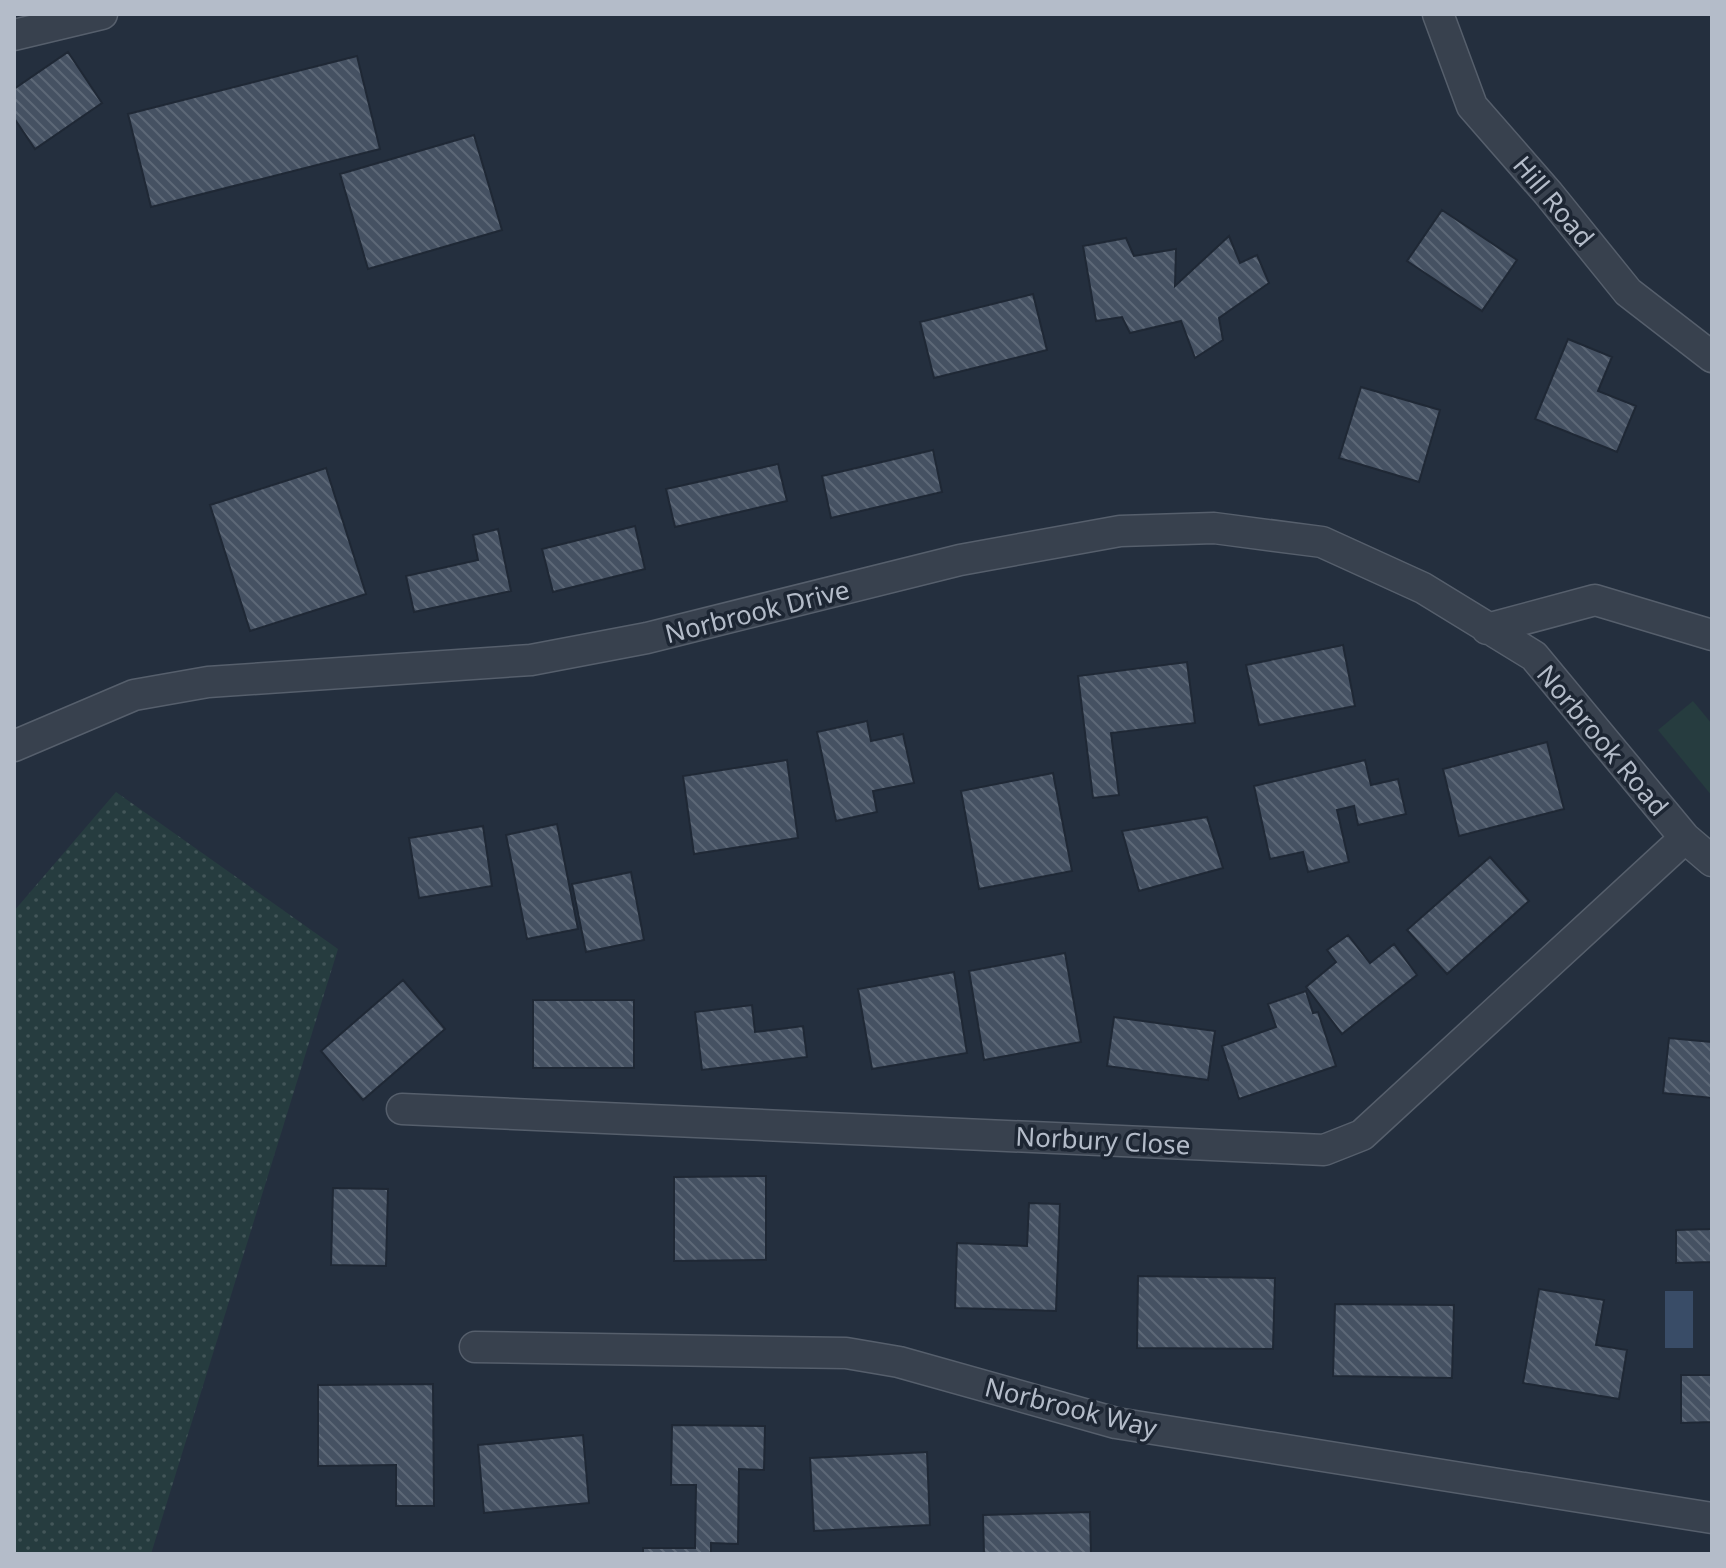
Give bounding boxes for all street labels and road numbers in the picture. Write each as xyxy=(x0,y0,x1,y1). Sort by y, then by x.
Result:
street label: Hill Road xyxy=(1505,148,1603,254)
street label: Norbrook Drive xyxy=(661,571,853,651)
street label: Norbrook Road xyxy=(1529,657,1677,823)
street label: Norbury Close xyxy=(1015,1117,1191,1163)
street label: Norbrook Way xyxy=(981,1368,1161,1446)

